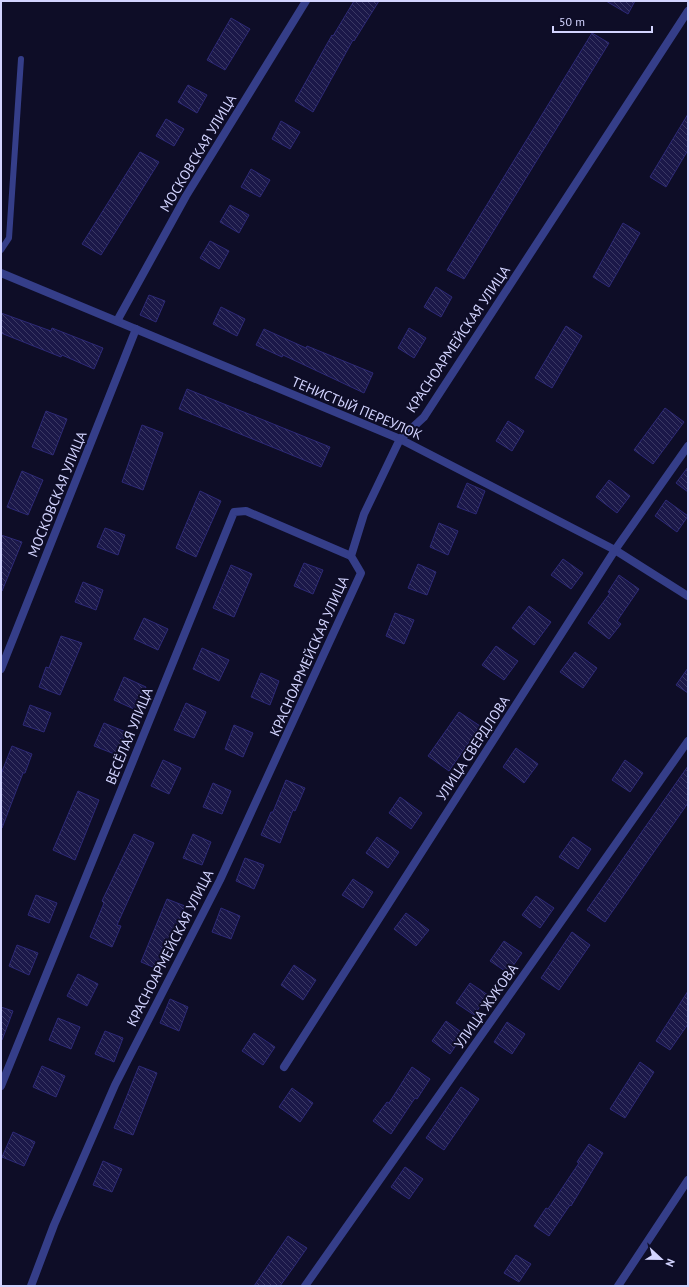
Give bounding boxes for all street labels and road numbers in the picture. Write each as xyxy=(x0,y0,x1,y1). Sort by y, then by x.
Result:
street label: МОСКОВСКАЯ УЛИЦА xyxy=(156,90,241,215)
street label: КРАСНОАРМЕЙСКАЯ УЛИЦА xyxy=(402,261,514,416)
street label: ТЕНИСТЫЙ ПЕРЕУЛОК xyxy=(289,372,425,444)
street label: МОСКОВСКАЯ УЛИЦА xyxy=(24,428,91,560)
street label: КРАСНОАРМЕЙСКАЯ УЛИЦА xyxy=(265,572,353,739)
street label: ВЕСЁЛАЯ УЛИЦА xyxy=(101,684,157,787)
street label: УЛИЦА СВЕРДЛОВА xyxy=(432,691,514,804)
street label: КРАСНОАРМЕЙСКАЯ УЛИЦА xyxy=(123,866,218,1029)
street label: УЛИЦА ЖУКОВА xyxy=(450,959,522,1052)

